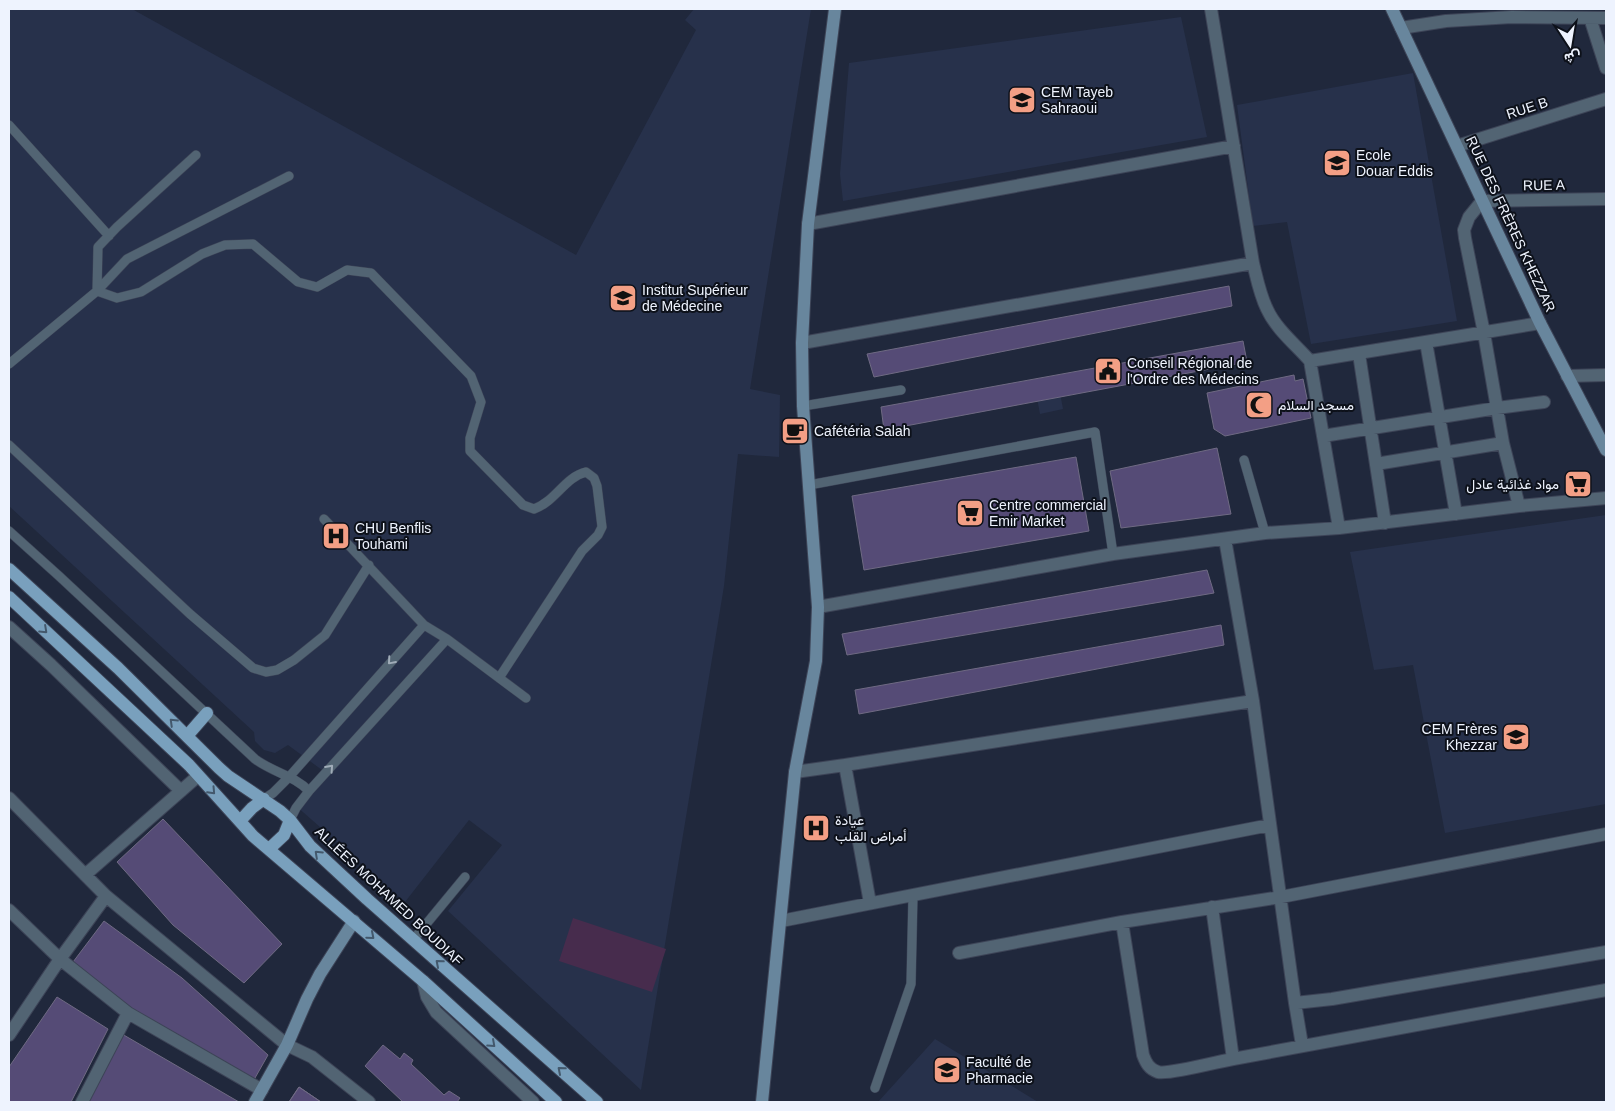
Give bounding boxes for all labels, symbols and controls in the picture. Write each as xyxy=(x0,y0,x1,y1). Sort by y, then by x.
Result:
north arrow xyxy=(1545,20,1595,70)
text: ش xyxy=(1562,47,1583,67)
place label: CEM Tayeb Sahraoui xyxy=(1041,84,1113,116)
school or university icon: CEM Tayeb Sahraoui xyxy=(1007,85,1037,115)
street label: RUE B xyxy=(1504,94,1550,122)
street label: RUE DES FRÈRES KHEZZAR xyxy=(1463,134,1559,314)
place label: Ecole Douar Eddis xyxy=(1356,147,1433,179)
school or university icon: Ecole Douar Eddis xyxy=(1322,148,1352,178)
street label: RUE A xyxy=(1523,177,1566,193)
place label: Institut Supérieur de Médecine xyxy=(642,282,748,314)
school or university icon: Institut Supérieur de Médecine xyxy=(608,283,638,313)
place label: Conseil Régional de l'Ordre des Médecins xyxy=(1127,355,1259,387)
public building icon: Conseil Régional de l'Ordre des Médecins xyxy=(1093,356,1123,386)
mosque icon: مسجد السلام xyxy=(1244,390,1274,420)
place label: مسجد السلام xyxy=(1278,397,1354,414)
cafe icon: Cafétéria Salah xyxy=(780,416,810,446)
place label: Cafétéria Salah xyxy=(814,423,911,439)
supermarket icon: مواد غذائية عادل xyxy=(1563,469,1593,499)
place label: مواد غذائية عادل xyxy=(1466,476,1559,494)
place label: Centre commercial Emir Market xyxy=(989,497,1106,529)
supermarket icon: Centre commercial Emir Market xyxy=(955,498,985,528)
place label: CHU Benflis Touhami xyxy=(355,520,431,552)
hospital icon: CHU Benflis Touhami xyxy=(321,521,351,551)
one-way arrow xyxy=(39,625,48,634)
one-way arrow xyxy=(388,656,397,665)
one-way arrow xyxy=(170,719,179,728)
place label: CEM Frères Khezzar xyxy=(1422,721,1497,753)
school or university icon: CEM Frères Khezzar xyxy=(1501,722,1531,752)
one-way arrow xyxy=(324,765,333,774)
one-way arrow xyxy=(206,786,215,795)
place label: عيادة أمراض القلب xyxy=(835,812,906,845)
hospital icon: عيادة أمراض القلب xyxy=(801,813,831,843)
street label: ALLÉES MOHAMED BOUDIAF xyxy=(312,823,466,969)
one-way arrow xyxy=(315,851,324,860)
one-way arrow xyxy=(365,930,374,939)
one-way arrow xyxy=(436,960,445,968)
one-way arrow xyxy=(487,1038,496,1047)
place label: Faculté de Pharmacie xyxy=(966,1054,1033,1086)
school or university icon: Faculté de Pharmacie xyxy=(932,1055,962,1085)
one-way arrow xyxy=(557,1067,566,1076)

